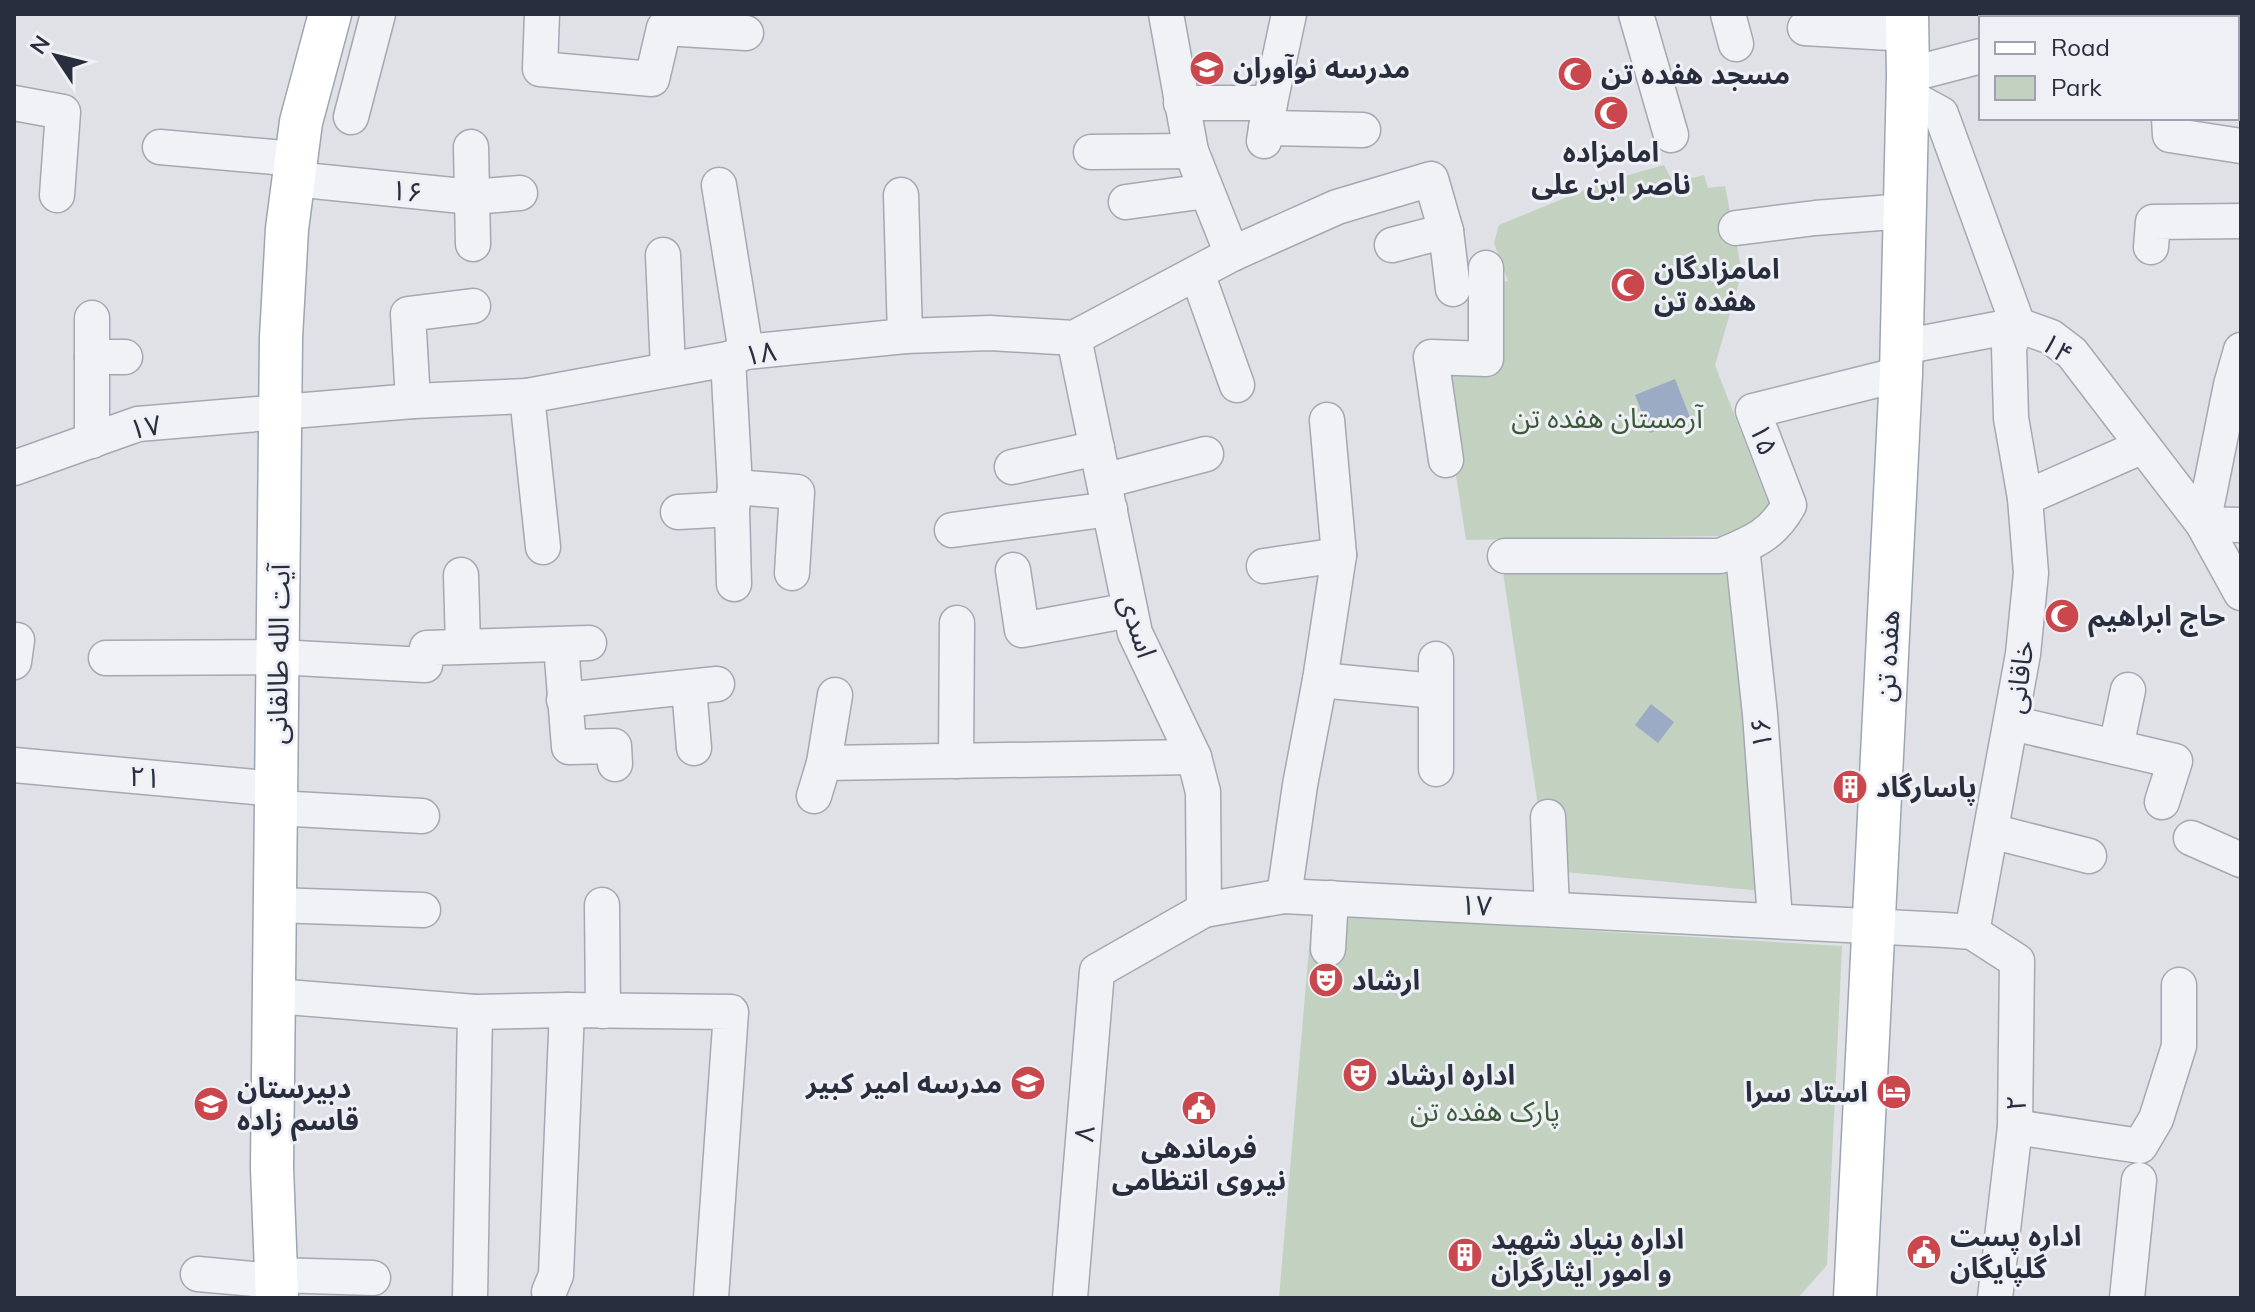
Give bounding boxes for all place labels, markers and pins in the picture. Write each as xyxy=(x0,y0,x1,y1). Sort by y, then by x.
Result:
school or university icon: مدرسه نوآوران xyxy=(1188,49,1226,87)
place label: مدرسه نوآوران xyxy=(1233,50,1410,85)
mosque icon: مسجد هفده تن xyxy=(1556,55,1594,93)
place label: مسجد هفده تن xyxy=(1601,56,1790,91)
mosque icon: امامزاده ناصر ابن علی xyxy=(1592,94,1630,132)
place label: امامزاده ناصر ابن علی xyxy=(1531,134,1691,201)
place label: امامزادگان هفده تن xyxy=(1654,251,1780,318)
mosque icon: امامزادگان هفده تن xyxy=(1609,266,1647,304)
mosque icon: حاج ابراهیم xyxy=(2043,597,2081,635)
place label: حاج ابراهیم xyxy=(2088,598,2225,638)
building icon: پاسارگاد xyxy=(1831,768,1869,806)
place label: پاسارگاد xyxy=(1876,769,1977,806)
theatre icon: ارشاد xyxy=(1307,961,1345,999)
place label: ارشاد xyxy=(1352,962,1420,997)
theatre icon: اداره ارشاد xyxy=(1341,1056,1379,1094)
place label: اداره ارشاد xyxy=(1386,1057,1515,1092)
school or university icon: مدرسه امیر کبیر xyxy=(1009,1064,1047,1102)
place label: مدرسه امیر کبیر xyxy=(805,1065,1002,1100)
place label: دبیرستان قاسم زاده xyxy=(237,1070,359,1142)
hotel icon: استاد سرا xyxy=(1875,1073,1913,1111)
place label: استاد سرا xyxy=(1745,1074,1868,1109)
school or university icon: دبیرستان قاسم زاده xyxy=(192,1085,230,1123)
public building icon: فرماندهی نیروی انتظامی xyxy=(1180,1089,1218,1127)
place label: فرماندهی نیروی انتظامی xyxy=(1112,1130,1286,1197)
place label: اداره پست گلپایگان xyxy=(1950,1218,2082,1287)
place label: اداره بنیاد شهید و امور ایثارگران xyxy=(1491,1221,1684,1288)
public building icon: اداره پست گلپایگان xyxy=(1905,1233,1943,1271)
building icon: اداره بنیاد شهید و امور ایثارگران xyxy=(1446,1236,1484,1274)

